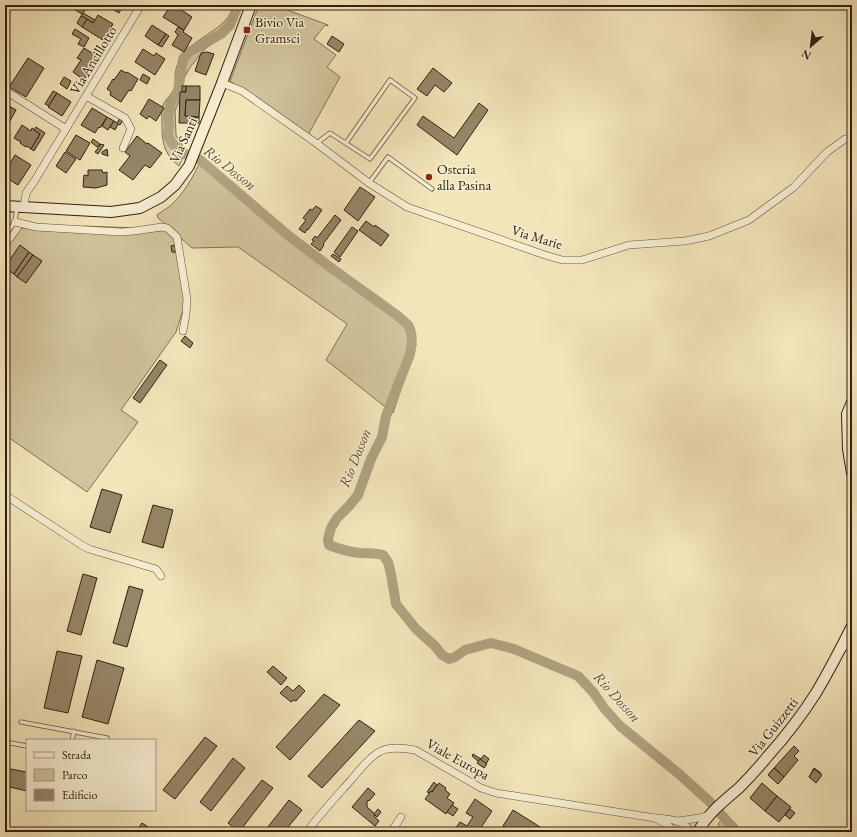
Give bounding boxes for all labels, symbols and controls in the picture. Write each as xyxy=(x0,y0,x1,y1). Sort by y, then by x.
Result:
place label: Bivio Via Gramsci xyxy=(255,13,304,47)
street label: Via Ancillotto xyxy=(66,23,120,97)
marker: Bivio Via Gramsci xyxy=(242,25,252,35)
north arrow xyxy=(791,26,831,66)
text: N xyxy=(799,47,814,63)
street label: Via Santi xyxy=(165,114,201,166)
water label: Rio Dosson xyxy=(200,141,261,194)
place label: Osteria alla Pasina xyxy=(437,160,492,194)
marker: Osteria alla Pasina xyxy=(424,172,434,182)
street label: Via Marie xyxy=(509,221,565,253)
water label: Rio Dosson xyxy=(334,425,375,490)
water label: Rio Dosson xyxy=(590,667,645,726)
street label: Via Guizzetti xyxy=(744,693,802,760)
street label: Viale Europa xyxy=(423,734,493,784)
legend xyxy=(26,739,156,811)
text: Strada xyxy=(62,747,91,763)
text: Parco xyxy=(62,767,87,783)
text: Edificio xyxy=(62,787,98,803)

